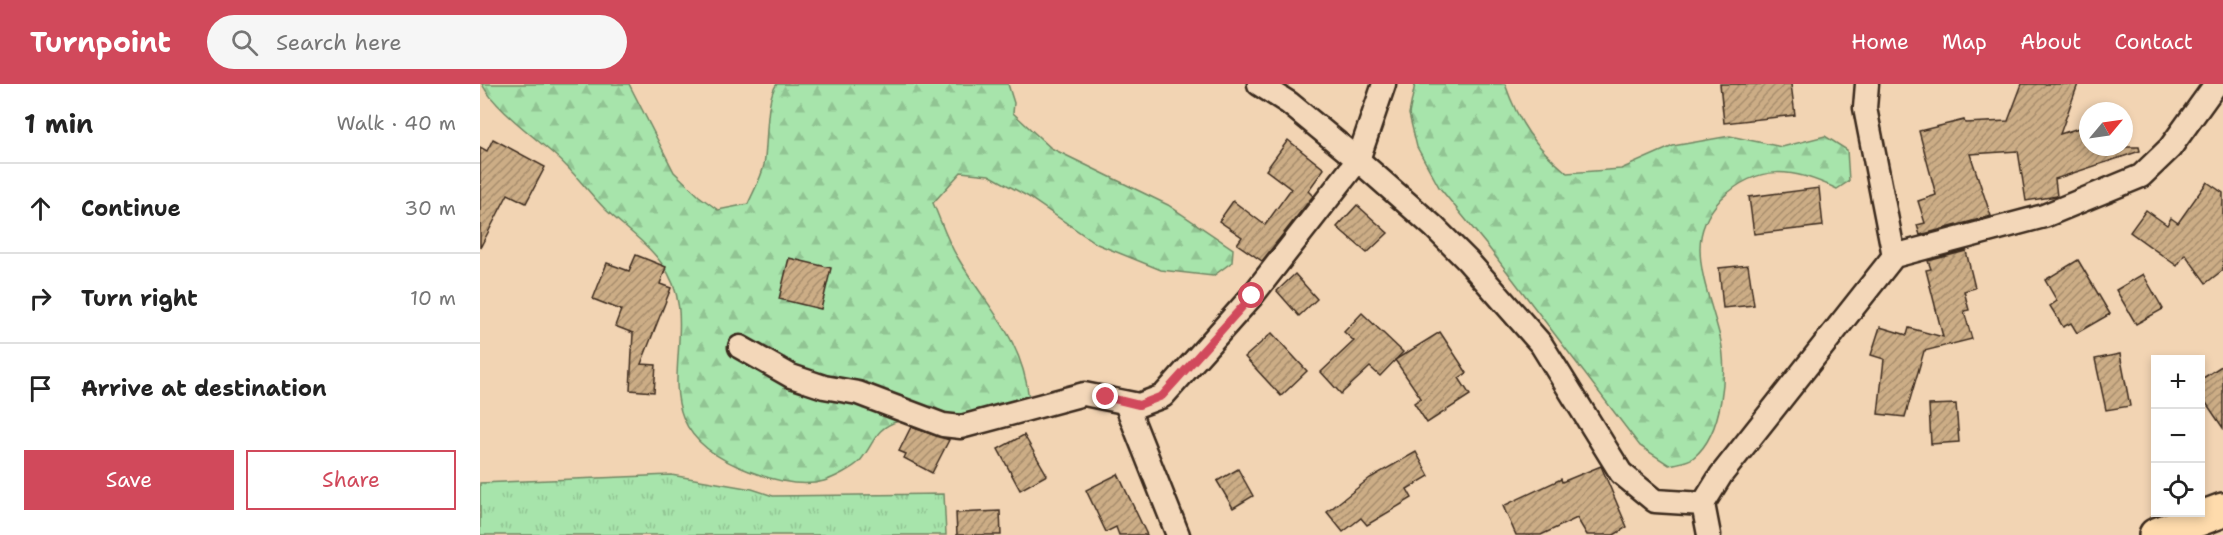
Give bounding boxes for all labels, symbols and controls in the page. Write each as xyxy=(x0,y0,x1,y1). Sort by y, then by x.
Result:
search box xyxy=(207,15,627,69)
text: Turnpoint xyxy=(30,23,171,61)
icon: search xyxy=(228,26,261,59)
text: Search here xyxy=(276,28,402,57)
text: Home xyxy=(1851,28,1909,56)
text: Map xyxy=(1942,28,1987,56)
text: About xyxy=(2020,28,2081,56)
text: Contact xyxy=(2114,28,2193,56)
north arrow xyxy=(2079,102,2133,156)
text: 1 min xyxy=(24,106,93,141)
text: Walk · 40 m xyxy=(336,110,456,136)
icon: ahead xyxy=(24,192,57,225)
text: Continue xyxy=(81,194,181,223)
text: 30 m xyxy=(404,195,456,221)
icon: right xyxy=(24,282,57,315)
route start xyxy=(1238,282,1264,308)
text: Turn right xyxy=(81,284,198,313)
text: 10 m xyxy=(410,285,456,311)
map controls xyxy=(2151,355,2205,517)
button: + xyxy=(2151,355,2205,409)
icon: arrive xyxy=(24,372,57,405)
text: Arrive at destination xyxy=(81,374,327,403)
route end xyxy=(1092,383,1118,409)
button: − xyxy=(2151,409,2205,463)
button: Save xyxy=(24,450,234,510)
button: Share xyxy=(246,450,456,510)
button: locate xyxy=(2151,463,2205,517)

